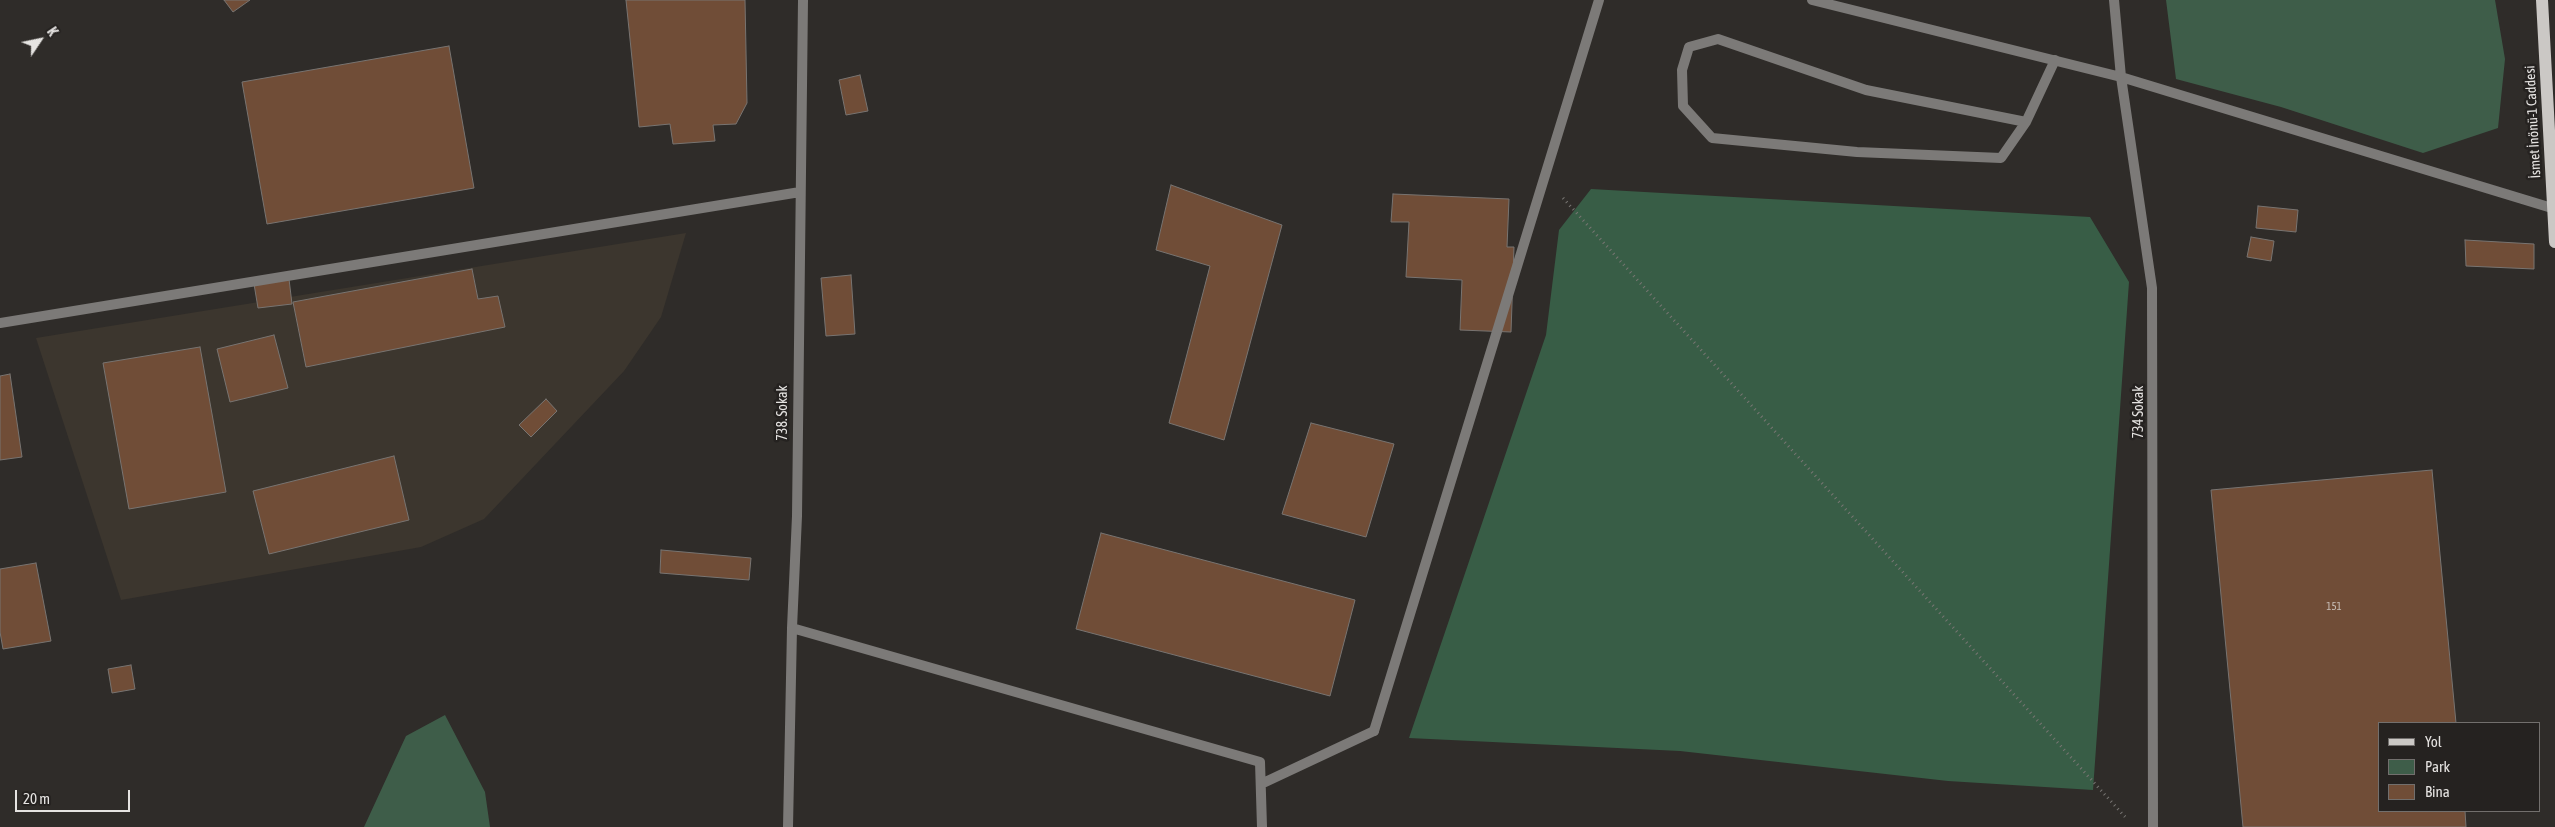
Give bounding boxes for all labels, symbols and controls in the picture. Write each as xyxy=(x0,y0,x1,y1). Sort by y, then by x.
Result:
north arrow xyxy=(15,15,65,65)
text: K xyxy=(44,24,61,39)
street label: İsmet İnönü-1 Caddesi xyxy=(2522,65,2544,179)
street label: 738. Sokak xyxy=(775,385,791,441)
street label: 734 Sokak xyxy=(2131,386,2147,438)
house number: 151 xyxy=(2326,600,2342,614)
legend xyxy=(2378,722,2540,812)
text: Yol xyxy=(2425,733,2442,750)
text: Park xyxy=(2425,758,2450,775)
scale bar xyxy=(18,780,132,812)
text: Bina xyxy=(2425,783,2450,800)
text: 20 m xyxy=(23,790,50,807)

